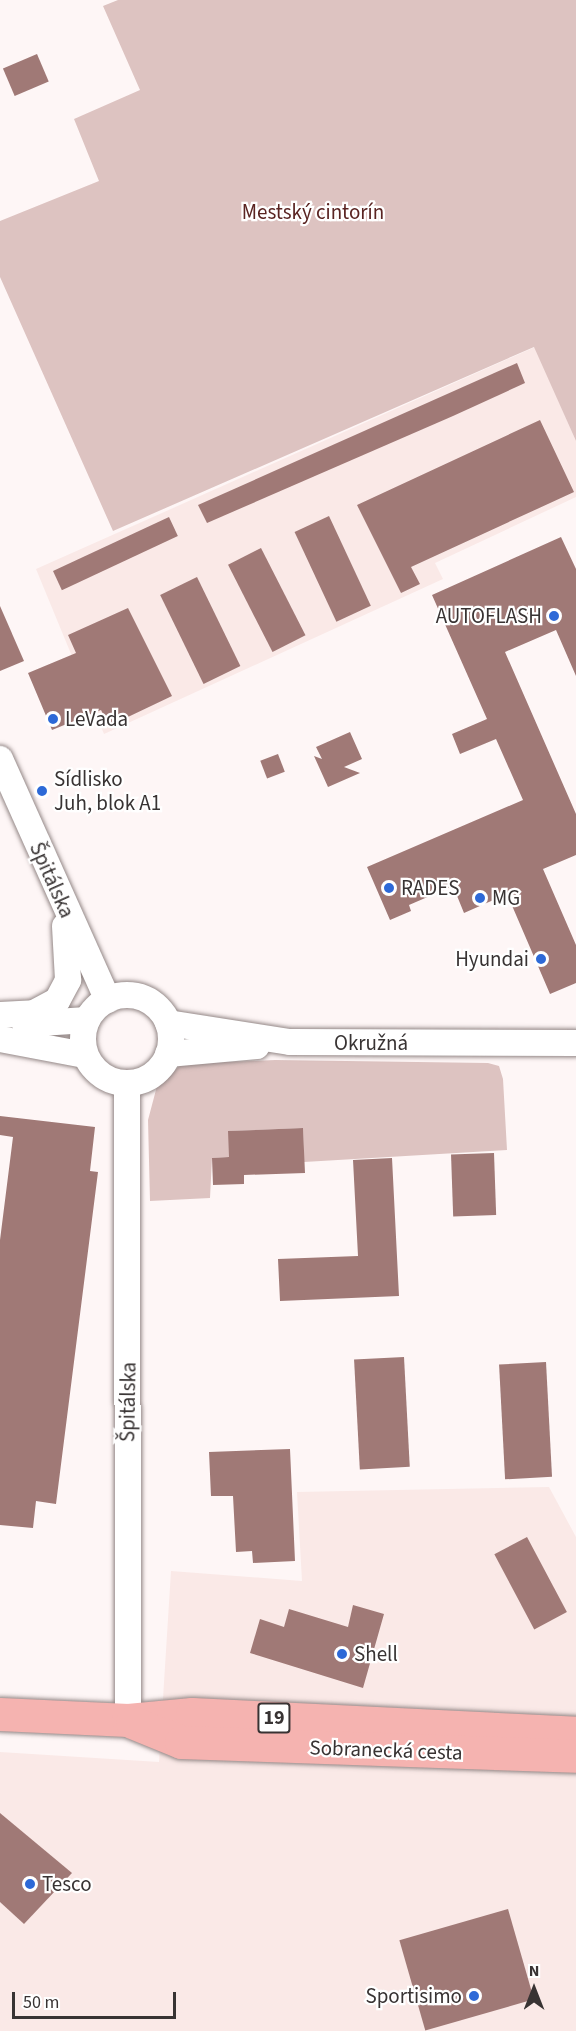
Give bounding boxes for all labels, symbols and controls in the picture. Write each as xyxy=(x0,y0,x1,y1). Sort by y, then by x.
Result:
park label: Mestský cintorín xyxy=(242,199,384,225)
place label: AUTOFLASH xyxy=(436,603,542,629)
marker: AUTOFLASH xyxy=(547,609,561,623)
place label: LeVada xyxy=(65,706,128,732)
marker: LeVada xyxy=(46,712,60,726)
place label: Sídlisko Juh, blok A1 xyxy=(54,766,161,816)
marker: Sídlisko Juh, blok A1 xyxy=(35,784,49,798)
street label: Špitálska xyxy=(24,838,80,922)
place label: RADES xyxy=(401,875,459,901)
marker: RADES xyxy=(382,881,396,895)
place label: MG xyxy=(492,885,520,911)
marker: MG xyxy=(473,891,487,905)
place label: Hyundai xyxy=(455,946,529,972)
marker: Hyundai xyxy=(534,952,548,966)
street label: Okružná xyxy=(334,1030,408,1056)
street label: Špitálska xyxy=(115,1362,141,1442)
place label: Shell xyxy=(354,1641,398,1667)
marker: Shell xyxy=(335,1647,349,1661)
road number: 19 xyxy=(256,1701,292,1735)
street label: Sobranecká cesta xyxy=(309,1735,463,1765)
place label: Tesco xyxy=(42,1871,92,1897)
marker: Tesco xyxy=(23,1877,37,1891)
north arrow xyxy=(504,1959,564,2019)
text: N xyxy=(529,1960,539,1982)
scale bar xyxy=(15,1980,178,2018)
place label: Sportisimo xyxy=(365,1983,462,2009)
marker: Sportisimo xyxy=(467,1989,481,2003)
text: 50 m xyxy=(23,1990,59,2015)

